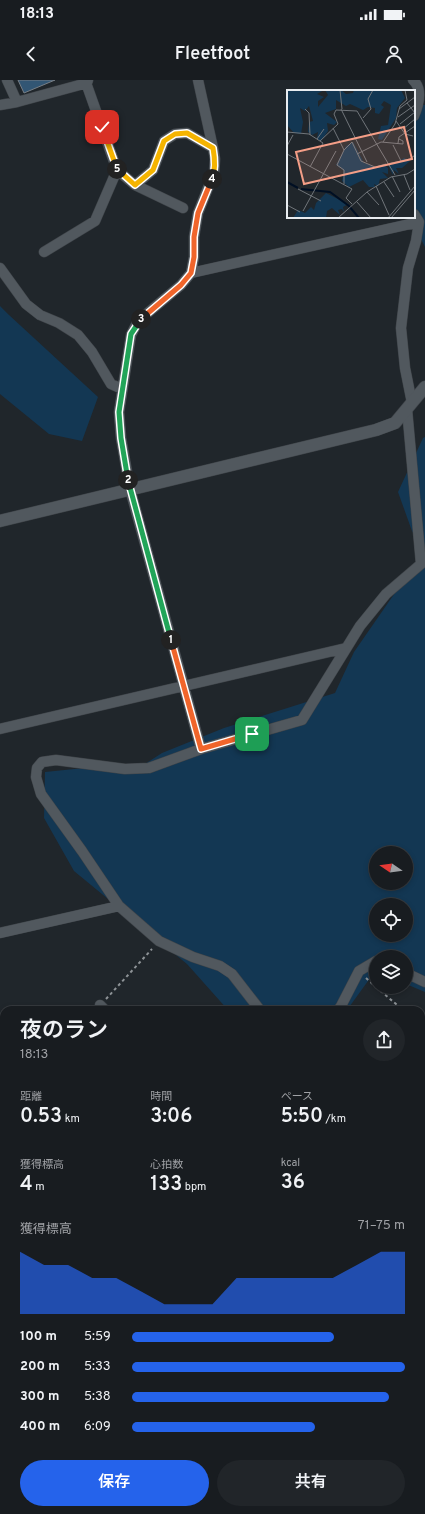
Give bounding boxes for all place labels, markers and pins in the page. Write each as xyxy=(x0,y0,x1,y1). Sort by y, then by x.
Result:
pin xyxy=(85,110,119,144)
pin: 5 xyxy=(107,159,127,179)
pin: 4 xyxy=(202,169,222,189)
pin: 3 xyxy=(131,309,151,329)
pin: 2 xyxy=(118,470,138,490)
pin: 1 xyxy=(161,630,181,650)
pin xyxy=(235,717,269,751)

